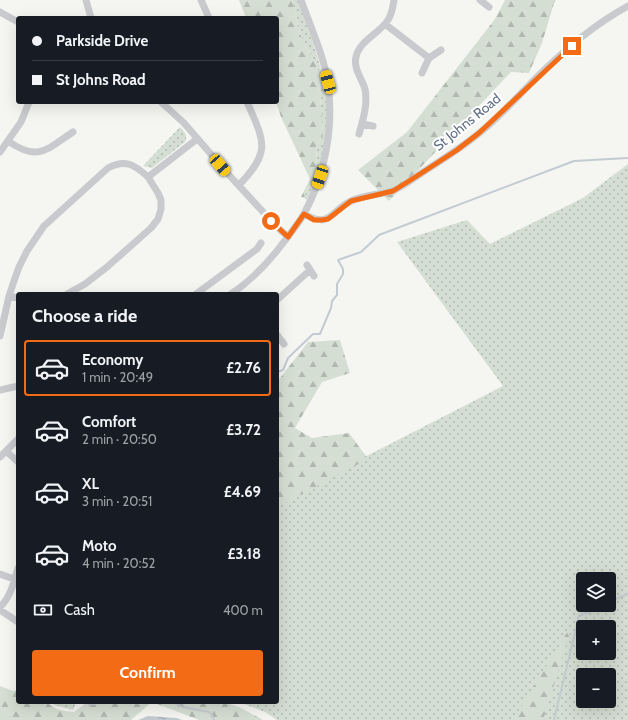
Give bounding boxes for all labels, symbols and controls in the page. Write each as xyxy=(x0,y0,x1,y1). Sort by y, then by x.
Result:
text: Parkside Drive xyxy=(56,32,148,50)
route end xyxy=(563,37,581,55)
car xyxy=(319,69,337,95)
text: St Johns Road xyxy=(56,71,146,89)
street label: St Johns Road xyxy=(430,89,504,155)
car xyxy=(208,152,232,178)
car xyxy=(310,164,330,190)
route start xyxy=(262,212,280,230)
text: Choose a ride xyxy=(32,305,137,327)
icon: car xyxy=(34,350,70,386)
text: Economy xyxy=(82,351,143,369)
text: £2.76 xyxy=(226,359,261,377)
text: 1 min · 20:49 xyxy=(82,369,153,385)
icon: car xyxy=(34,412,70,448)
text: Comfort xyxy=(82,413,136,431)
text: £3.72 xyxy=(226,421,261,439)
text: 2 min · 20:50 xyxy=(82,431,157,447)
icon: car xyxy=(34,474,70,510)
text: XL xyxy=(82,475,99,493)
text: £4.69 xyxy=(224,483,261,501)
text: 3 min · 20:51 xyxy=(82,493,152,509)
icon: car xyxy=(34,536,70,572)
text: Moto xyxy=(82,537,116,555)
text: £3.18 xyxy=(227,545,261,563)
text: 4 min · 20:52 xyxy=(82,555,155,571)
map controls xyxy=(576,572,616,708)
button: layers xyxy=(576,572,616,612)
icon: cash xyxy=(32,599,54,621)
text: Cash xyxy=(64,601,95,619)
text: 400 m xyxy=(223,602,263,618)
button: + xyxy=(576,620,616,660)
button: Confirm xyxy=(32,650,263,696)
button: − xyxy=(576,668,616,708)

